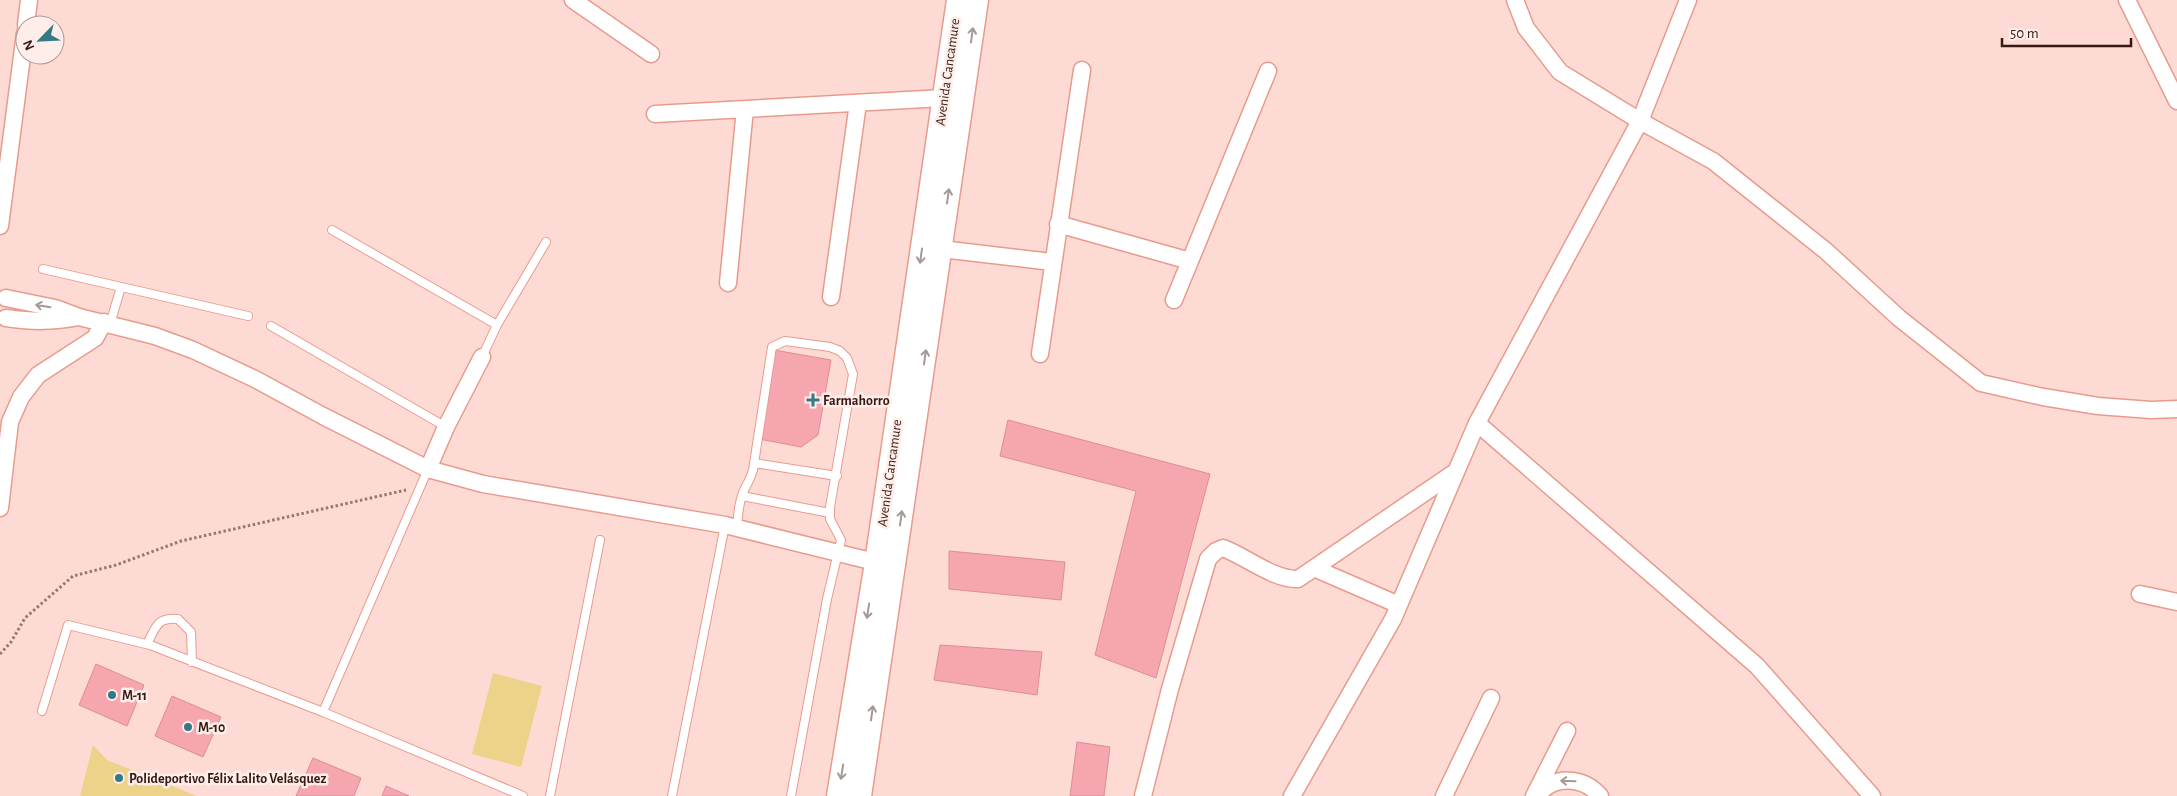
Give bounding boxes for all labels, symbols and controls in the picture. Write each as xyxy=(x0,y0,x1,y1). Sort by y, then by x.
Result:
north arrow xyxy=(15,15,65,65)
scale bar xyxy=(2002,15,2131,47)
street label: Avenida Cancamure xyxy=(934,18,962,127)
text: 50 m xyxy=(2010,26,2039,41)
one-way arrow xyxy=(967,28,977,44)
text: N xyxy=(21,38,37,52)
one-way arrow xyxy=(944,188,954,204)
one-way arrow xyxy=(915,248,925,264)
one-way arrow xyxy=(35,300,51,310)
one-way arrow xyxy=(920,349,930,365)
marker: Farmahorro xyxy=(807,394,819,406)
place label: Farmahorro xyxy=(823,394,890,408)
street label: Avenida Cancamure xyxy=(876,419,904,528)
one-way arrow xyxy=(896,510,906,526)
one-way arrow xyxy=(863,603,873,619)
marker: M-11 xyxy=(106,689,118,701)
place label: M-11 xyxy=(122,689,147,703)
one-way arrow xyxy=(867,705,877,721)
marker: M-10 xyxy=(182,721,194,733)
place label: M-10 xyxy=(198,721,225,735)
one-way arrow xyxy=(837,763,847,779)
marker: Polideportivo Félix Lalito Velásquez xyxy=(113,772,125,784)
place label: Polideportivo Félix Lalito Velásquez xyxy=(129,772,326,786)
one-way arrow xyxy=(1560,777,1576,786)

